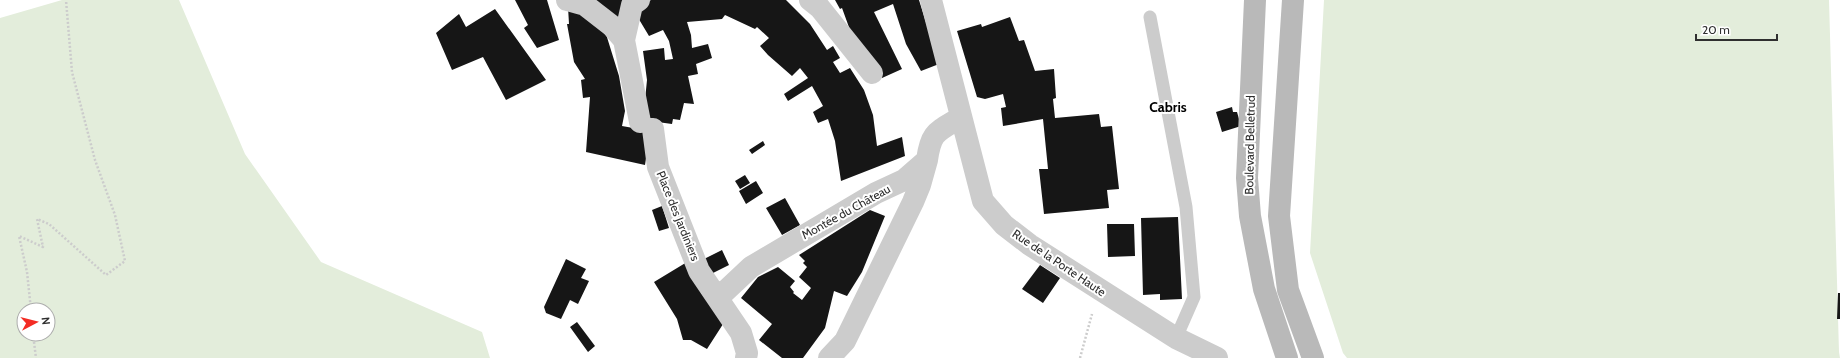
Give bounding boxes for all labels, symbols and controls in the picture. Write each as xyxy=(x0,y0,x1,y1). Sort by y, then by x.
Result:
scale bar xyxy=(1696,16,1777,42)
text: 20 m xyxy=(1702,22,1730,37)
street label: Boulevard Belletrud xyxy=(1241,95,1258,195)
district label: Cabris xyxy=(1149,98,1187,116)
street label: Place des Jardiniers xyxy=(654,169,703,263)
street label: Montée du Château xyxy=(799,181,893,242)
street label: Rue de la Porte Haute xyxy=(1010,226,1109,299)
north arrow xyxy=(16,302,56,342)
text: N xyxy=(39,316,53,325)

